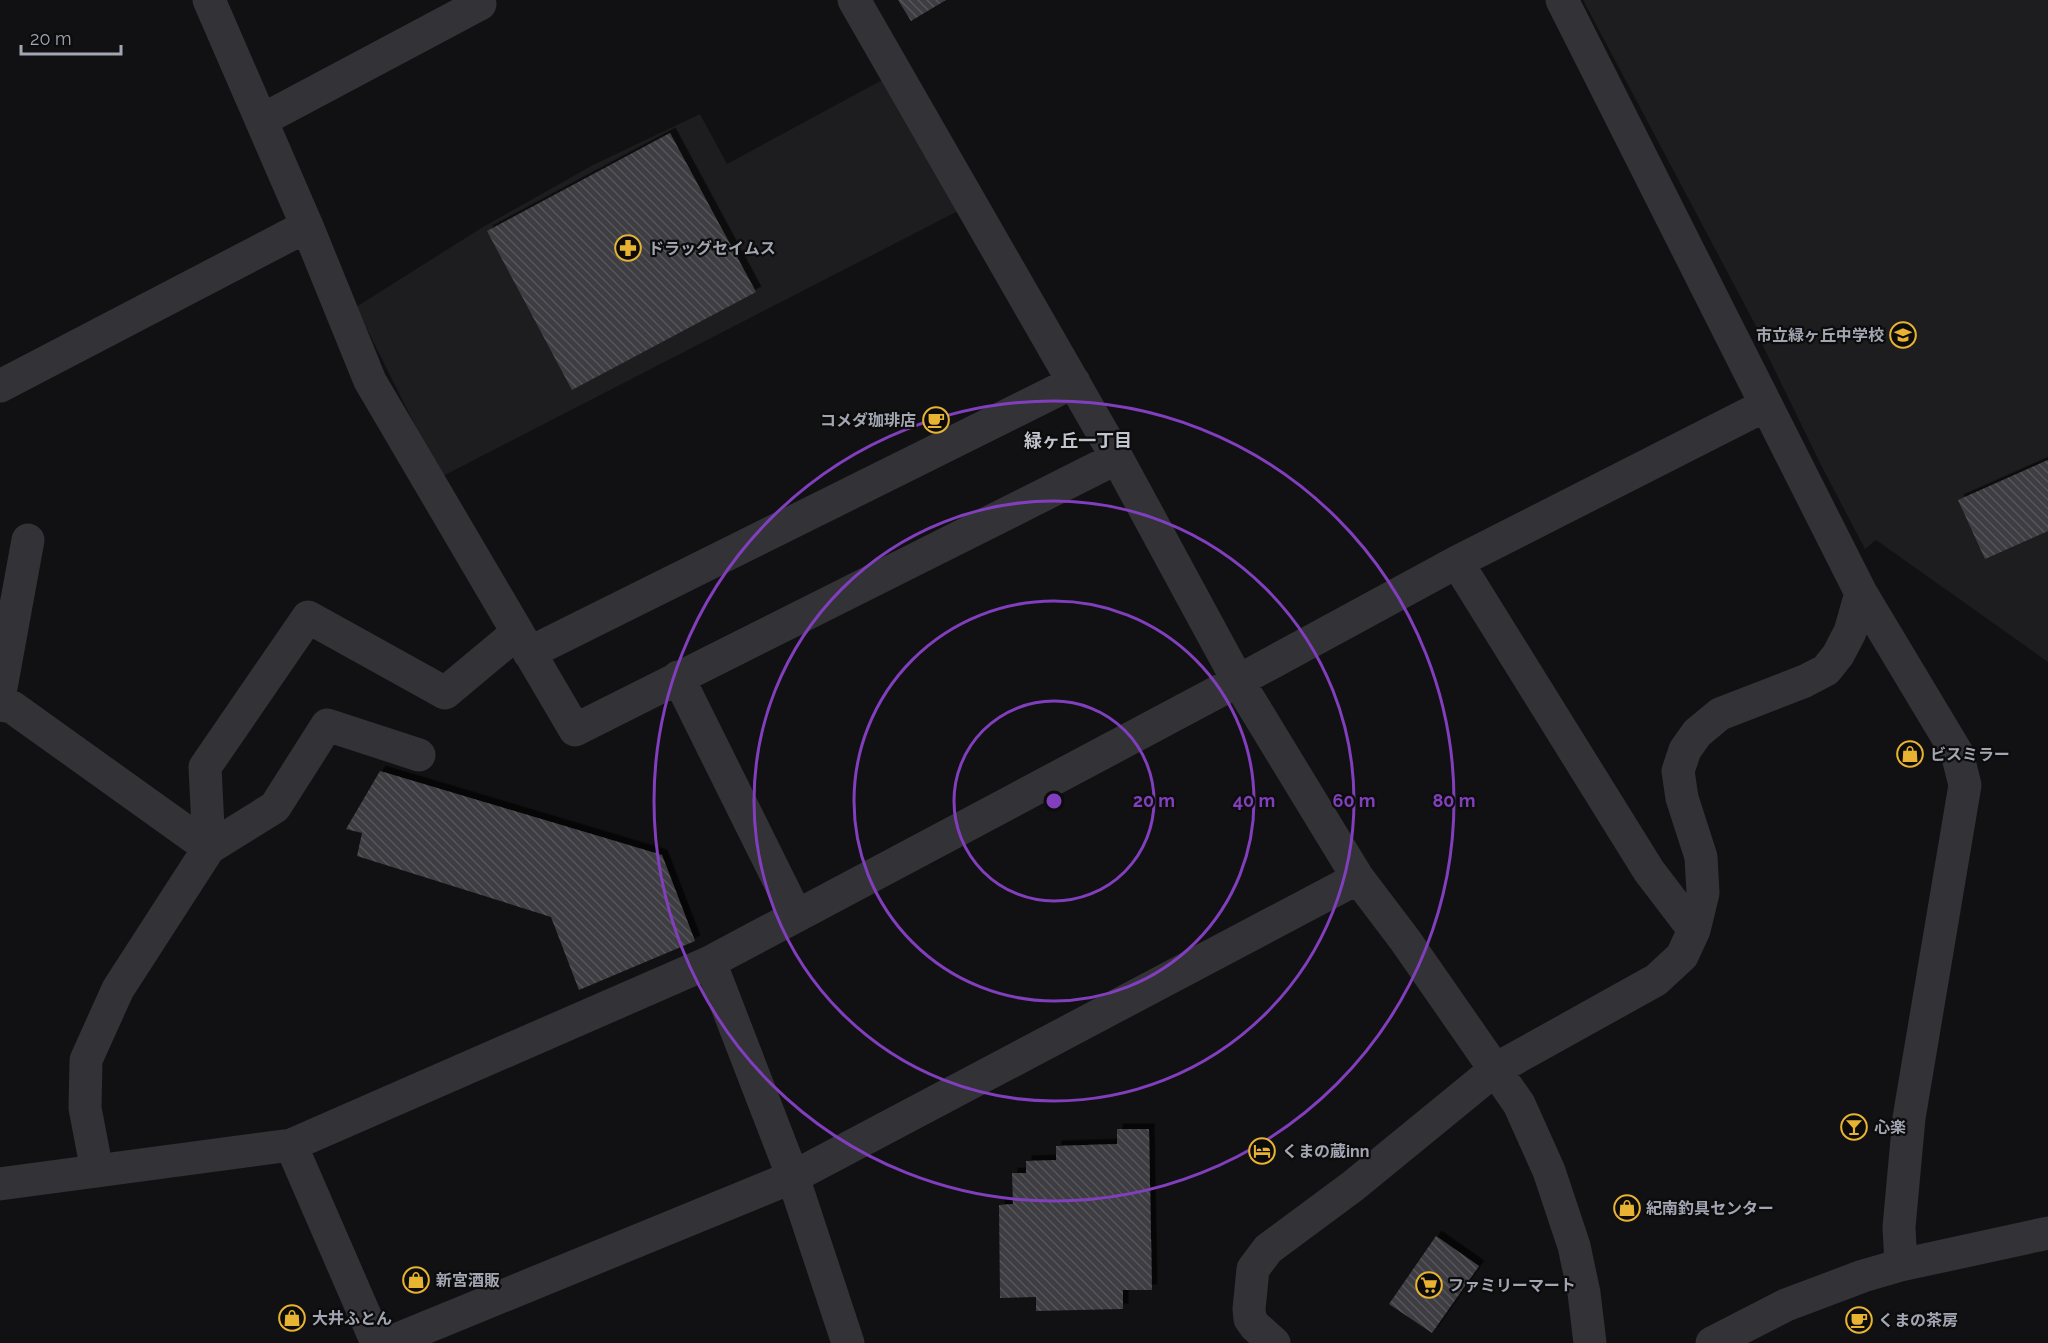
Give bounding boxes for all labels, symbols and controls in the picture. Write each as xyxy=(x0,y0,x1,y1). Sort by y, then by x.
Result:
scale bar xyxy=(21,18,122,56)
text: 20 m xyxy=(30,28,72,49)
pharmacy icon: ドラッグセイムス xyxy=(613,233,643,263)
place label: ドラッグセイムス xyxy=(648,239,776,258)
school or university icon: 市立緑ヶ丘中学校 xyxy=(1888,320,1918,350)
place label: 市立緑ヶ丘中学校 xyxy=(1756,326,1884,345)
cafe icon: コメダ珈琲店 xyxy=(921,405,951,435)
place label: コメダ珈琲店 xyxy=(820,411,916,430)
district label: 緑ヶ丘一丁目 xyxy=(1024,430,1132,451)
shop icon: ビスミラー xyxy=(1895,739,1925,769)
place label: ビスミラー xyxy=(1930,745,2010,764)
text: 20 m xyxy=(1133,790,1175,811)
text: 40 m xyxy=(1233,790,1275,811)
text: 60 m xyxy=(1332,790,1376,811)
text: 80 m xyxy=(1432,790,1476,811)
centre of rings xyxy=(1044,791,1064,811)
bar icon: 心楽 xyxy=(1839,1112,1869,1142)
place label: 心楽 xyxy=(1874,1118,1906,1137)
hotel icon: くまの蔵inn xyxy=(1247,1136,1277,1166)
place label: くまの蔵inn xyxy=(1282,1142,1369,1161)
shop icon: 紀南釣具センター xyxy=(1612,1193,1642,1223)
place label: 紀南釣具センター xyxy=(1646,1199,1774,1218)
shop icon: 新宮酒販 xyxy=(401,1265,431,1295)
supermarket icon: ファミリーマート xyxy=(1414,1270,1444,1300)
place label: 新宮酒販 xyxy=(436,1271,500,1290)
place label: ファミリーマート xyxy=(1448,1276,1576,1295)
shop icon: 大井ふとん xyxy=(277,1303,307,1333)
cafe icon: くまの茶房 xyxy=(1844,1305,1874,1335)
place label: 大井ふとん xyxy=(312,1309,392,1328)
place label: くまの茶房 xyxy=(1878,1311,1958,1330)

